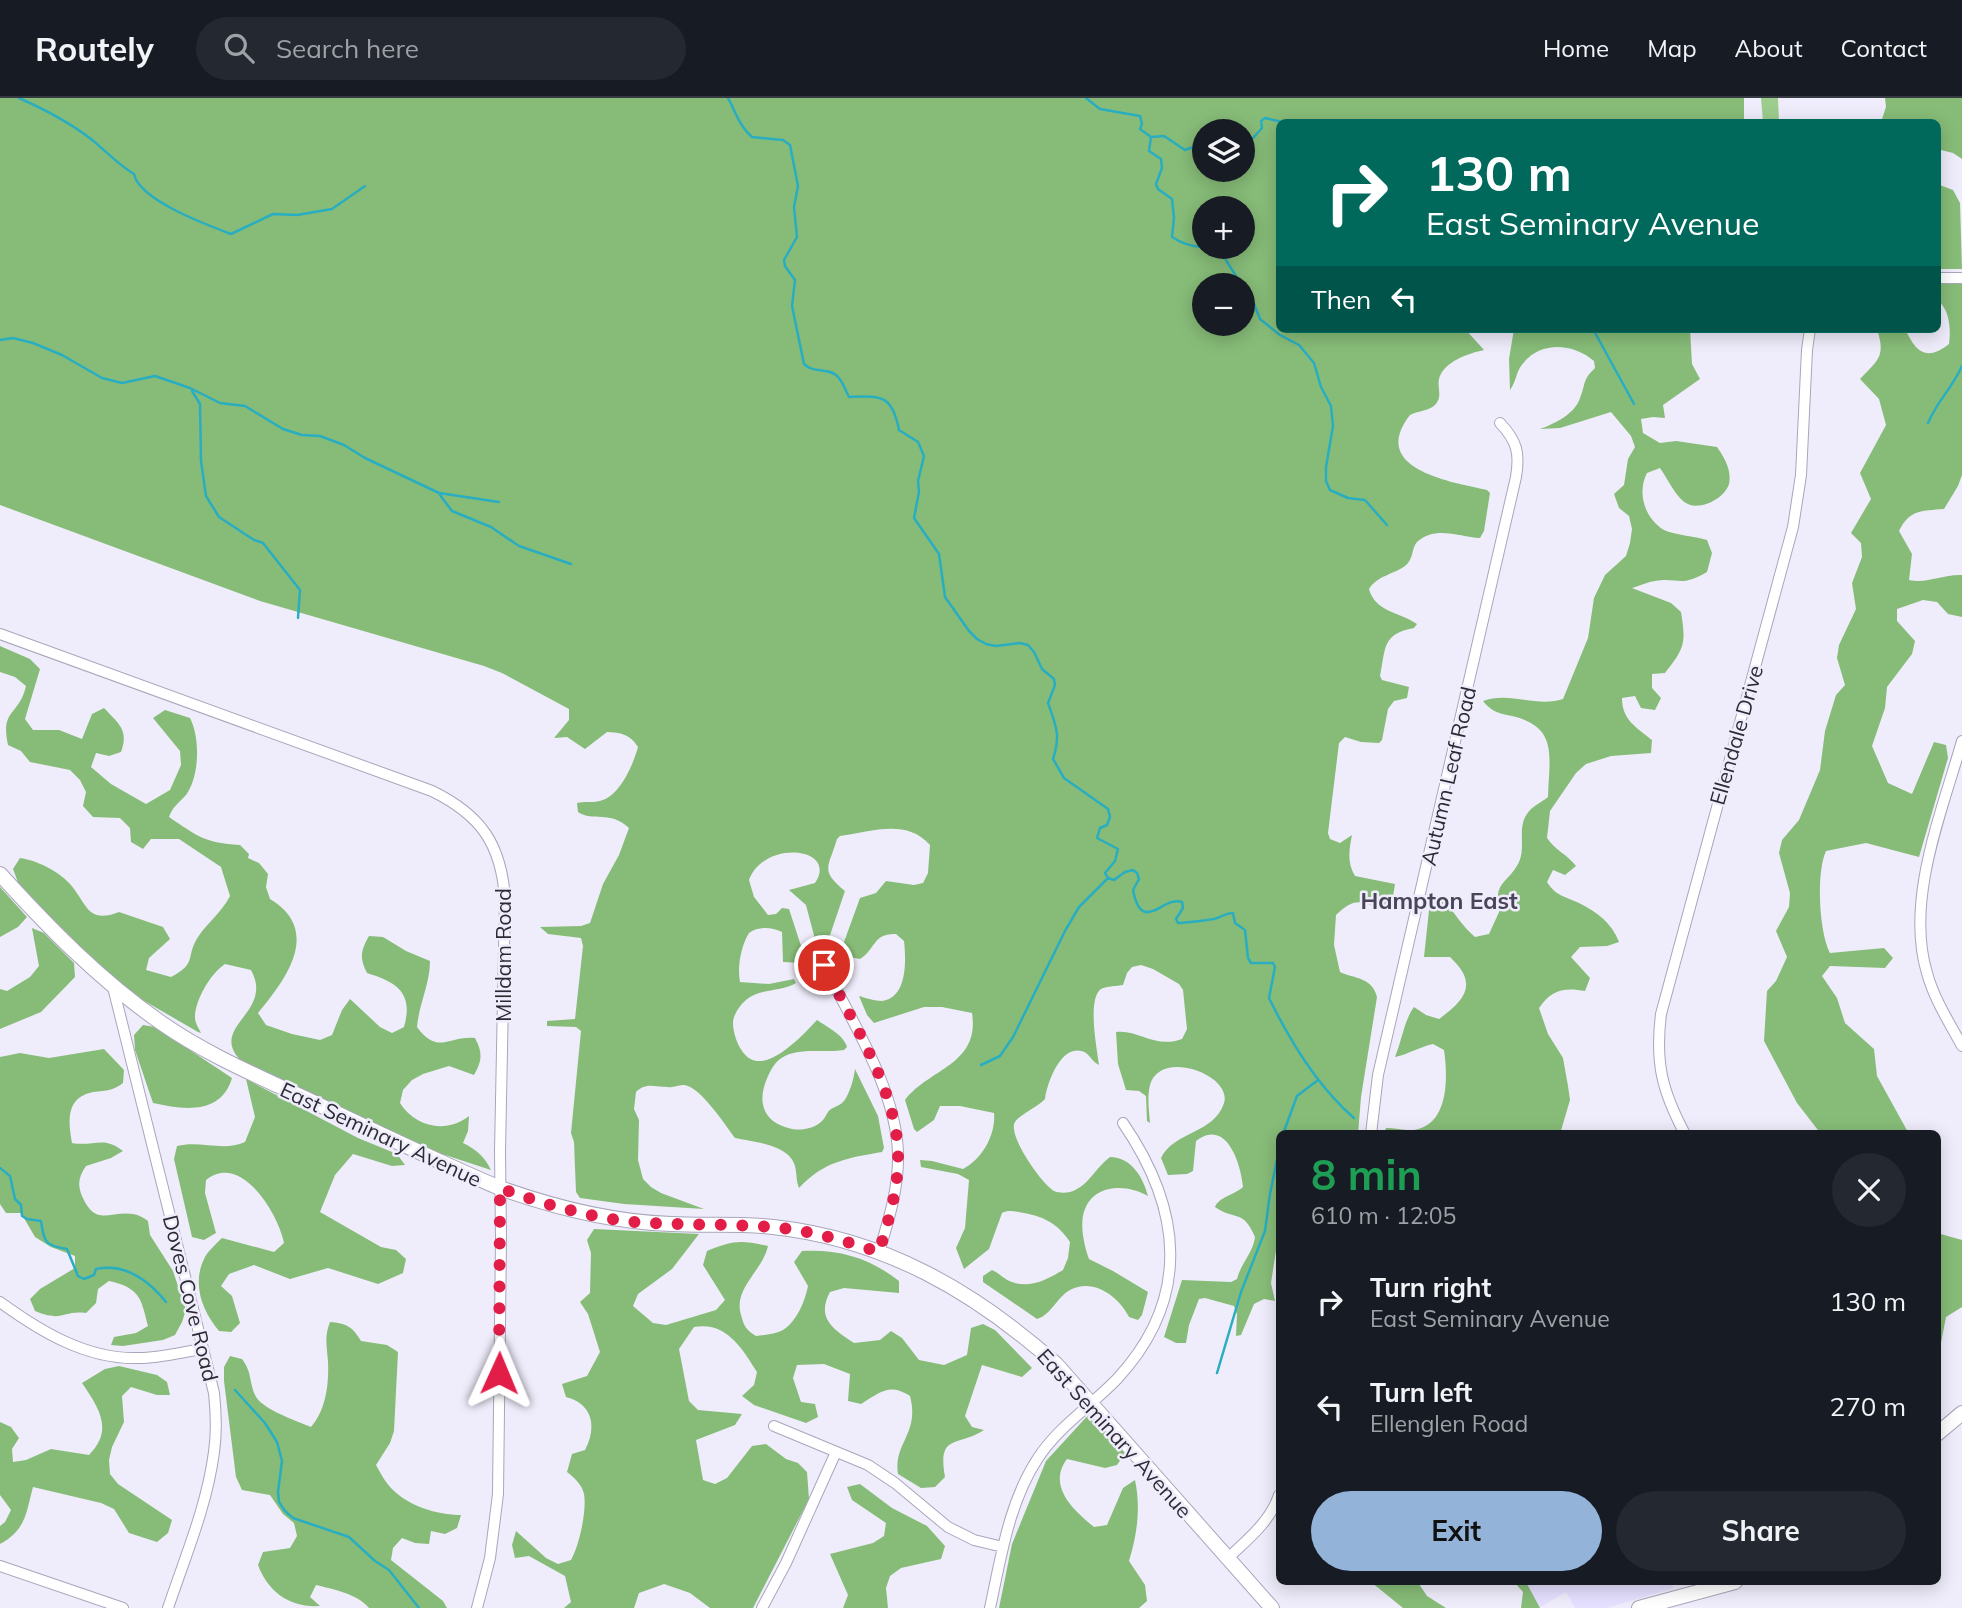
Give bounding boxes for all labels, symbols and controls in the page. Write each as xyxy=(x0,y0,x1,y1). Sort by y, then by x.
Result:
search box xyxy=(196,17,686,80)
text: Routely xyxy=(35,28,154,69)
icon: search xyxy=(220,29,258,67)
text: Search here xyxy=(276,32,419,65)
text: Home xyxy=(1543,33,1609,63)
text: Map xyxy=(1647,33,1697,63)
text: About xyxy=(1735,33,1803,63)
text: Contact xyxy=(1841,33,1927,63)
map controls xyxy=(1192,119,1255,336)
button: layers xyxy=(1192,119,1255,182)
text: 130 m xyxy=(1426,142,1572,203)
icon: right xyxy=(1311,147,1402,238)
button: + xyxy=(1192,196,1255,259)
text: East Seminary Avenue xyxy=(1426,203,1759,243)
button: − xyxy=(1192,273,1255,336)
icon: left xyxy=(1385,280,1423,318)
text: Then xyxy=(1311,283,1371,316)
street label: Ellendale Drive xyxy=(1704,662,1768,808)
street label: Autumn Leaf Road xyxy=(1415,684,1481,868)
district label: Hampton East xyxy=(1360,886,1518,915)
street label: Milldam Road xyxy=(490,888,516,1022)
pin xyxy=(794,935,854,995)
icon: arrive xyxy=(805,946,843,984)
street label: East Seminary Avenue xyxy=(276,1076,486,1192)
text: 8 min xyxy=(1311,1148,1422,1201)
button: close xyxy=(1832,1153,1906,1227)
text: 610 m · 12:05 xyxy=(1311,1201,1456,1230)
street label: Doves Cove Road xyxy=(158,1212,224,1384)
text: Turn right xyxy=(1370,1271,1491,1304)
icon: right xyxy=(1311,1283,1349,1321)
text: 130 m xyxy=(1830,1285,1906,1318)
text: East Seminary Avenue xyxy=(1370,1304,1610,1333)
position arrow xyxy=(462,1336,536,1410)
street label: East Seminary Avenue xyxy=(1032,1343,1198,1523)
text: Turn left xyxy=(1370,1376,1472,1409)
icon: left xyxy=(1311,1388,1349,1426)
text: 270 m xyxy=(1830,1390,1906,1423)
text: Ellenglen Road xyxy=(1370,1409,1528,1438)
button: Exit xyxy=(1311,1491,1602,1571)
button: Share xyxy=(1616,1491,1906,1571)

